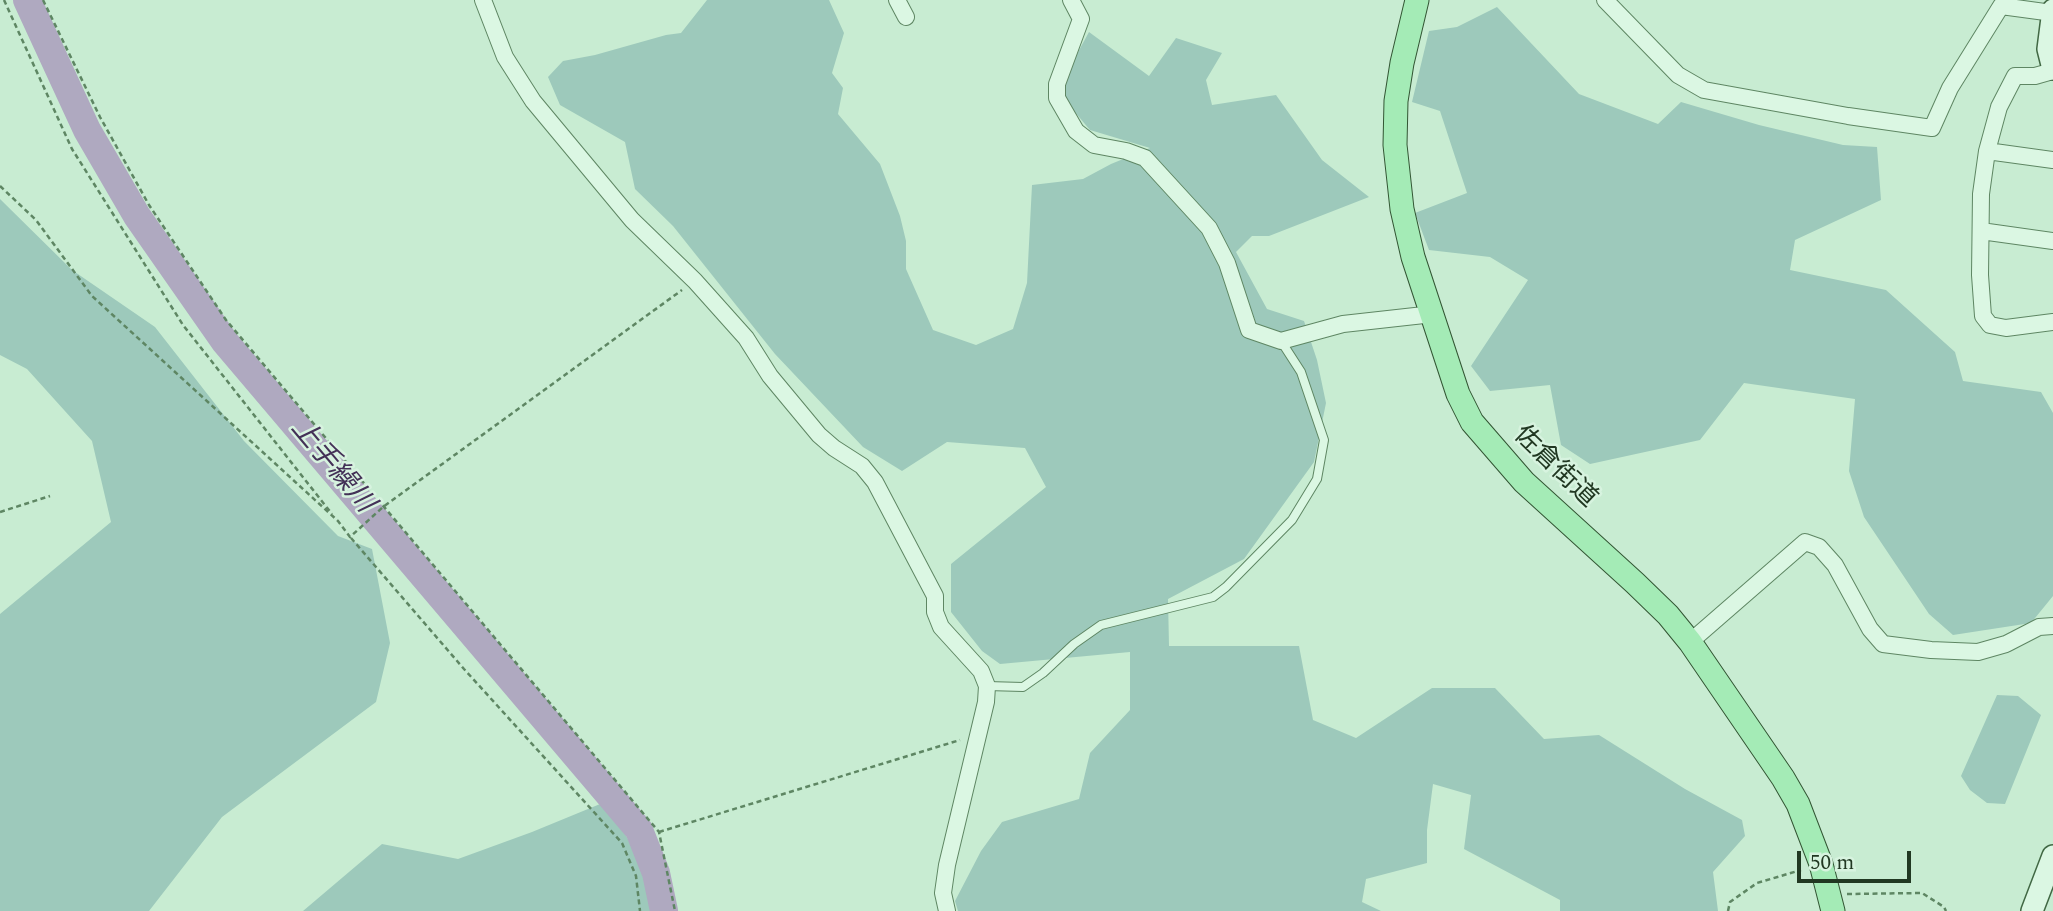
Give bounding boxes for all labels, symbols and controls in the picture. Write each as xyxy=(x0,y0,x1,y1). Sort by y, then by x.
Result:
water label: 上手繰川 xyxy=(282,413,380,521)
street label: 佐倉街道 xyxy=(1506,421,1602,515)
scale bar xyxy=(1801,838,1915,882)
text: 50 m xyxy=(1810,847,1854,879)

